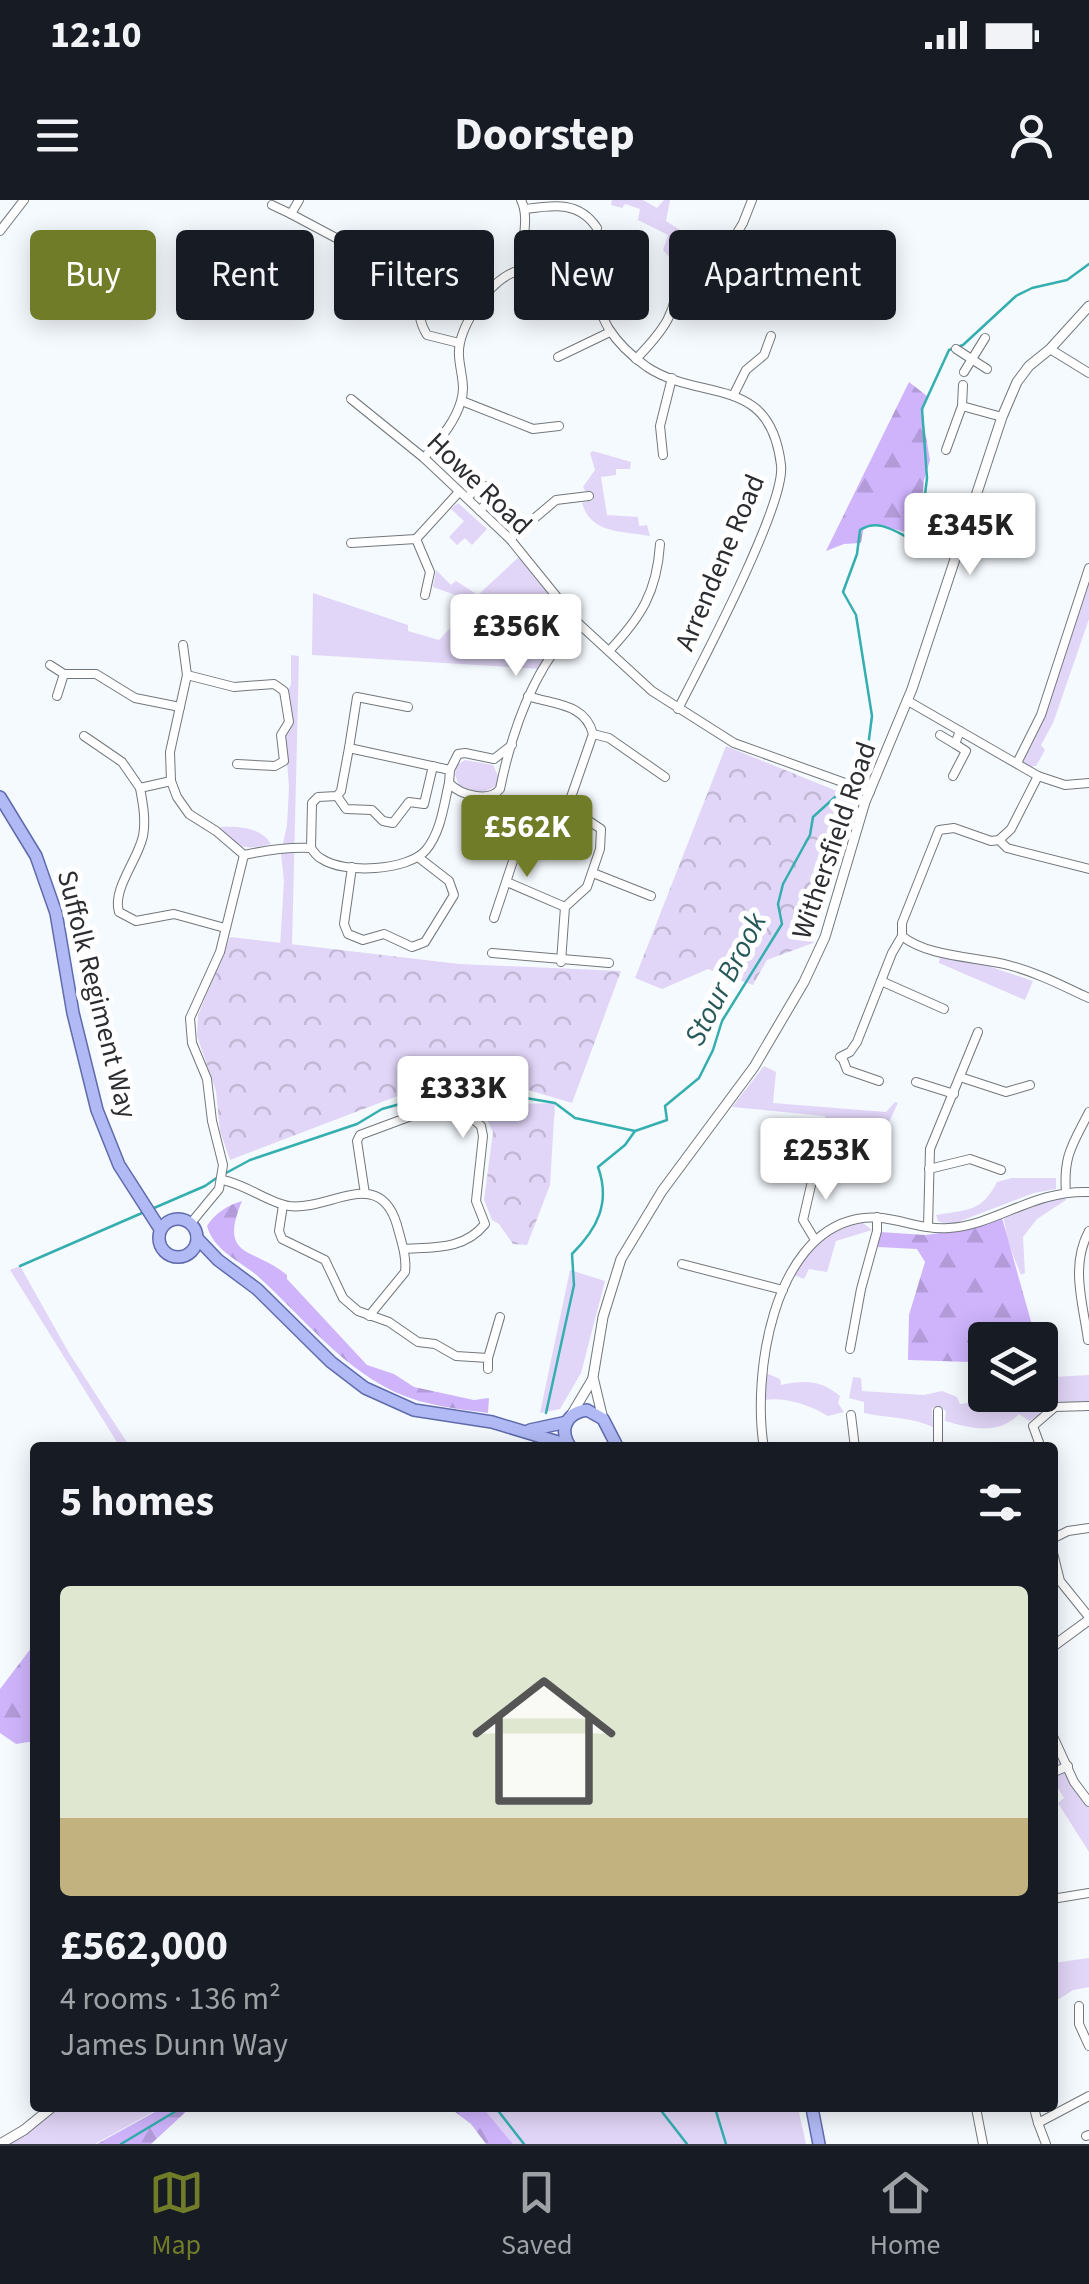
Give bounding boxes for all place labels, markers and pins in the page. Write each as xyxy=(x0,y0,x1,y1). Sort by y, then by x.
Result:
pin: £345K xyxy=(900,493,1040,578)
pin: £356K xyxy=(446,594,586,679)
pin: £562K xyxy=(457,795,597,880)
pin: £333K xyxy=(393,1056,533,1141)
pin: £253K xyxy=(756,1118,896,1203)

